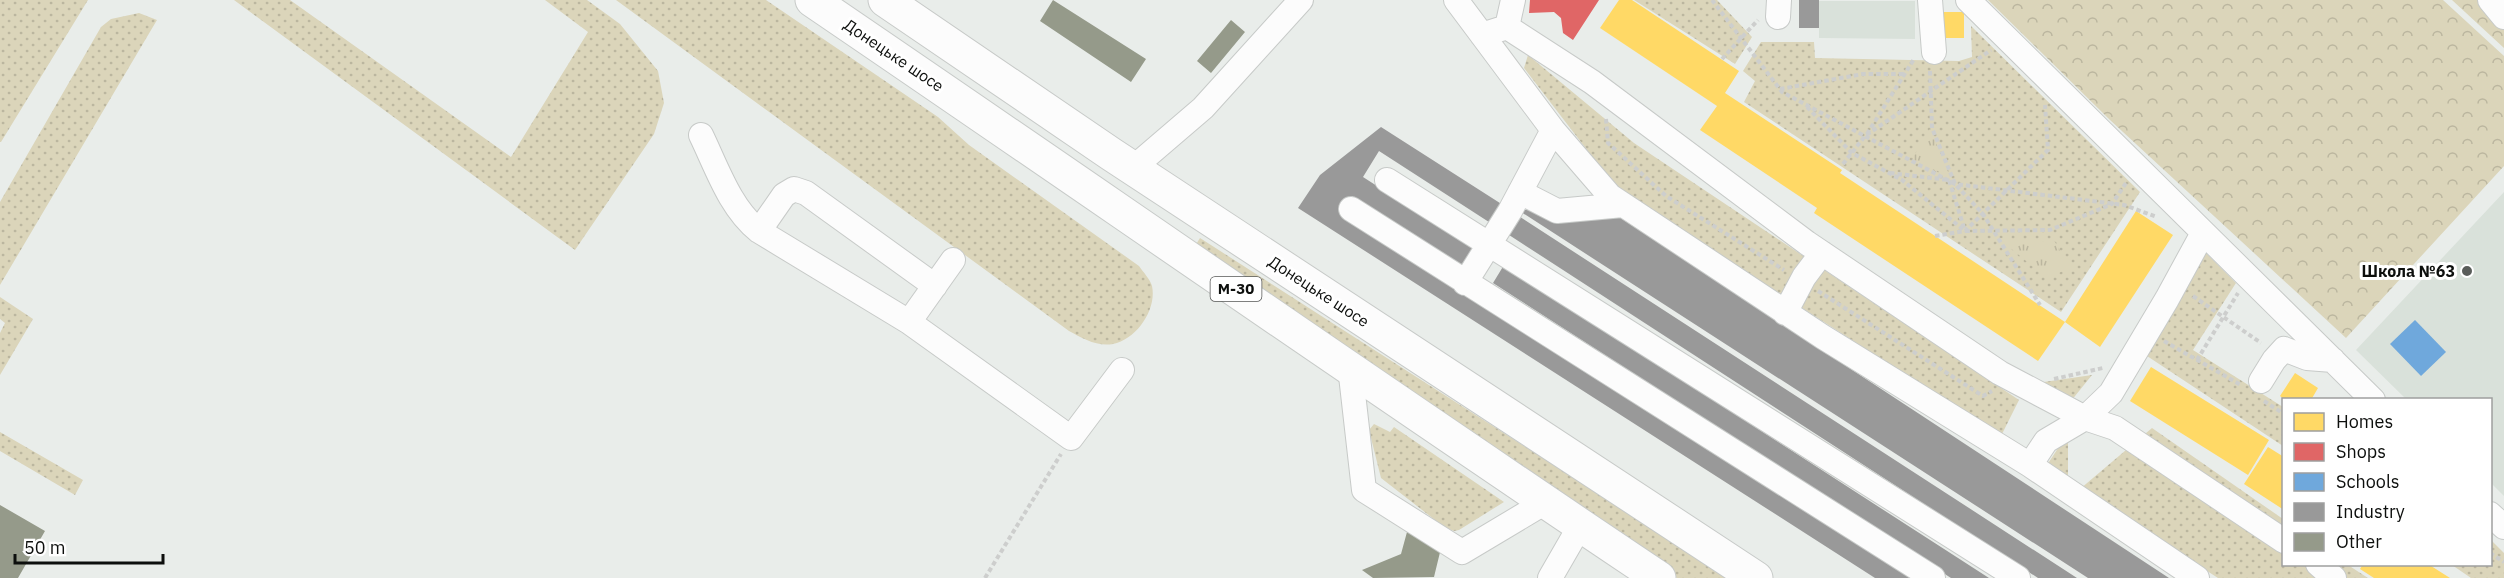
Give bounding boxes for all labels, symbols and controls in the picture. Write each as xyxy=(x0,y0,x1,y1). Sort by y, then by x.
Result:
street label: Донецьке шосе xyxy=(840,14,948,96)
street label: Донецьке шосе xyxy=(1265,251,1373,331)
place label: Школа №63 xyxy=(2362,261,2455,281)
marker: Школа №63 xyxy=(2460,264,2474,278)
road number: М-30 xyxy=(1210,277,1262,301)
legend xyxy=(2282,398,2492,566)
text: Homes xyxy=(2336,410,2393,433)
text: Shops xyxy=(2336,440,2386,463)
text: Schools xyxy=(2336,470,2400,493)
text: Industry xyxy=(2336,500,2405,523)
scale bar xyxy=(15,527,164,565)
text: Other xyxy=(2336,530,2382,553)
text: 50 m xyxy=(24,536,66,559)

